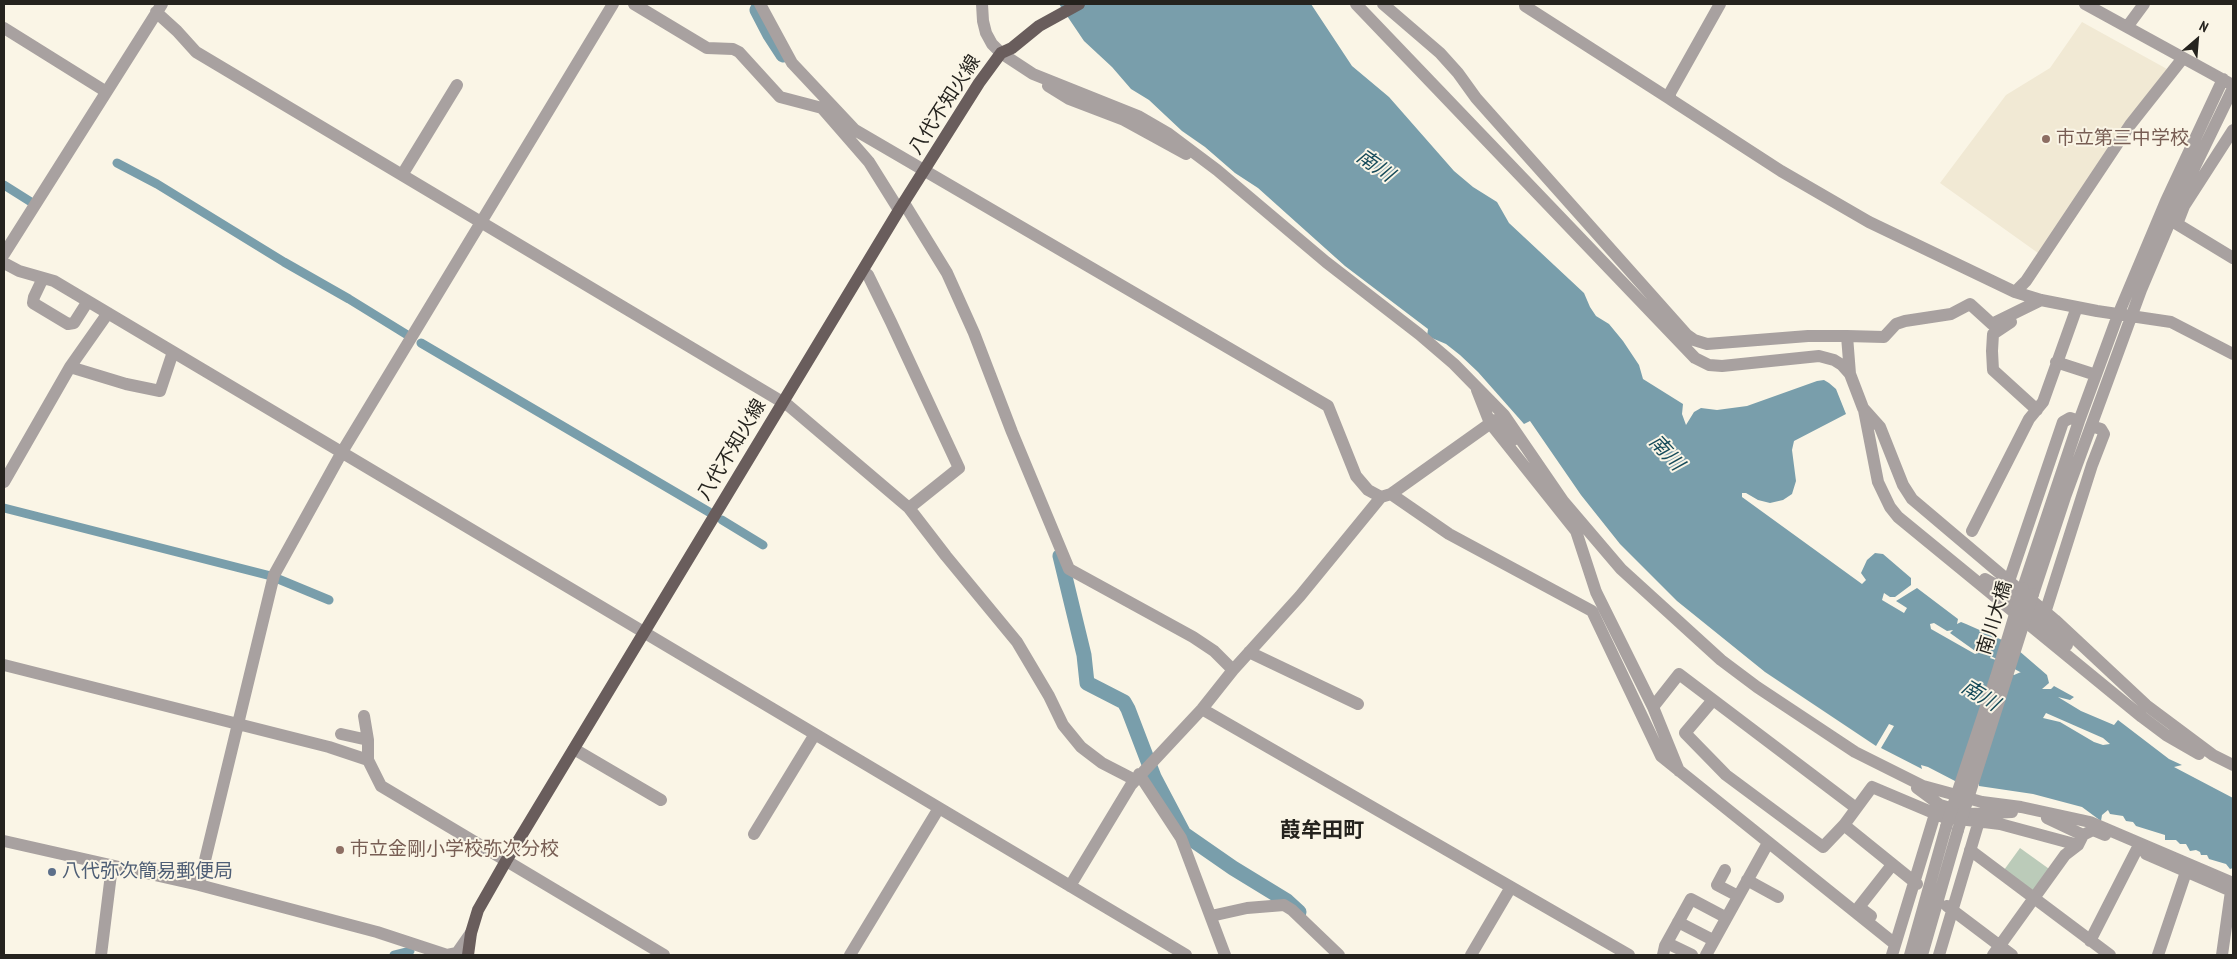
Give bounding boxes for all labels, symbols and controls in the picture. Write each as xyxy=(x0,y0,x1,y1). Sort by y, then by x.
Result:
north arrow xyxy=(2172,15,2222,65)
text: N xyxy=(2196,17,2211,36)
street label: 八代不知火線 xyxy=(904,51,986,159)
place label: 市立第三中学校 xyxy=(2056,128,2189,150)
marker: 市立第三中学校 xyxy=(2040,133,2052,145)
water label: 南川 xyxy=(1352,145,1398,187)
street label: 八代不知火線 xyxy=(693,395,771,505)
water label: 南川 xyxy=(1644,430,1688,476)
street label: 南川大橋 xyxy=(1973,578,2017,658)
water label: 南川 xyxy=(1957,675,2003,717)
district label: 葭牟田町 xyxy=(1280,818,1364,844)
place label: 市立金剛小学校弥次分校 xyxy=(350,839,559,861)
marker: 市立金剛小学校弥次分校 xyxy=(334,844,346,856)
place label: 八代弥次簡易郵便局 xyxy=(62,861,233,883)
marker: 八代弥次簡易郵便局 xyxy=(46,866,58,878)

